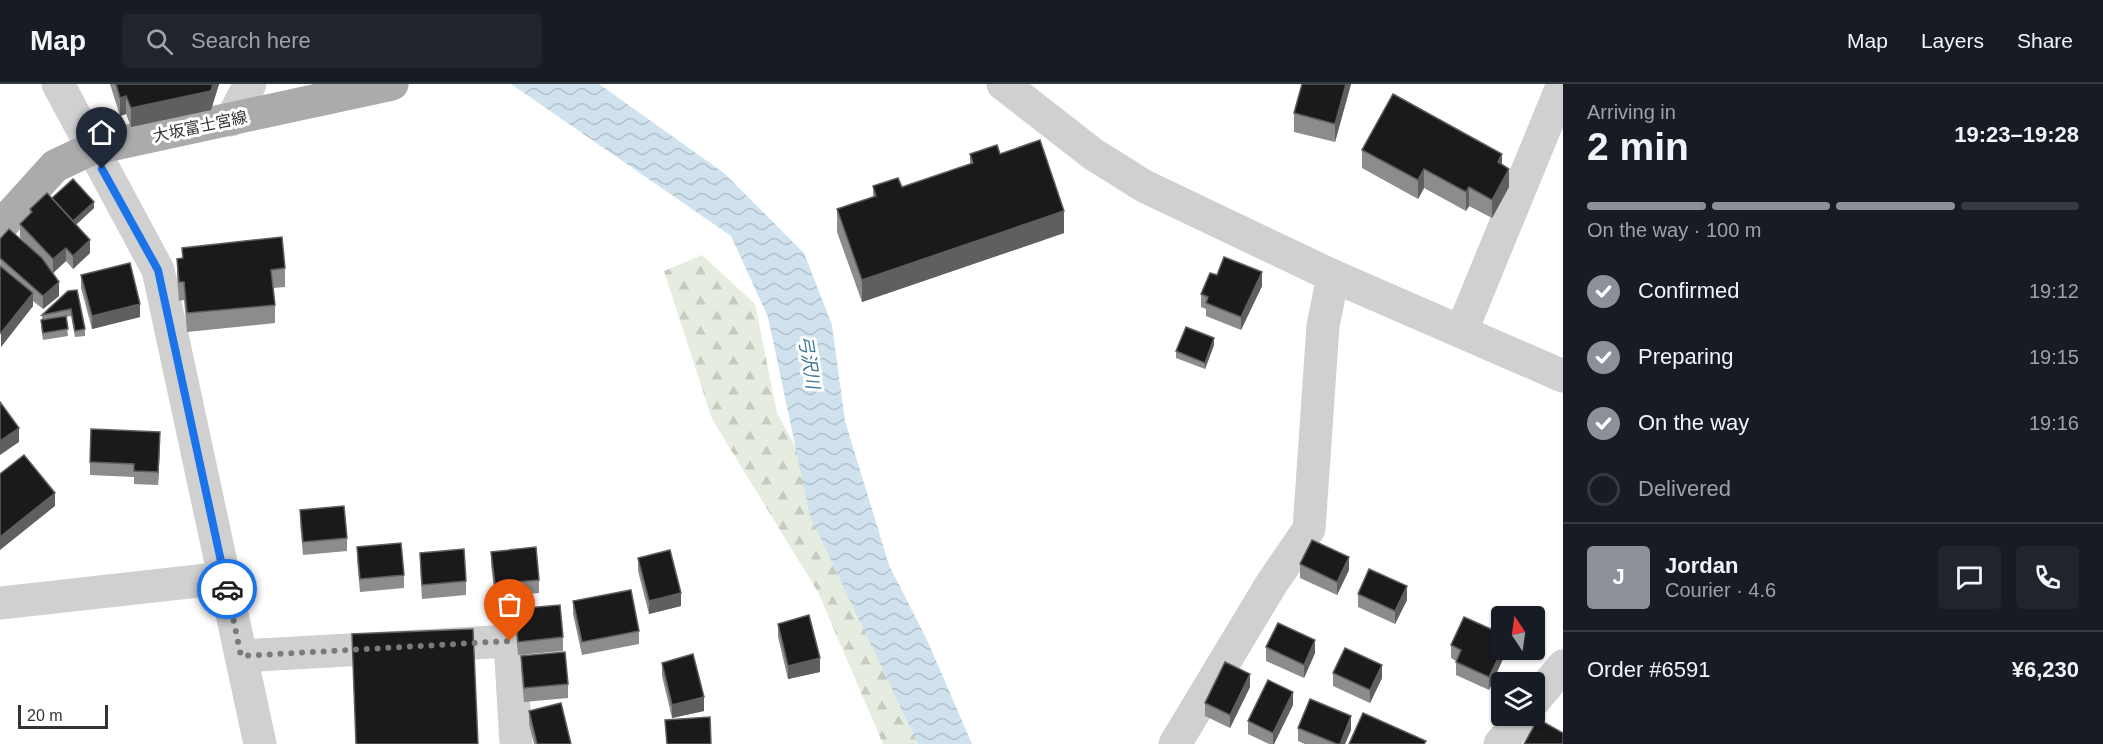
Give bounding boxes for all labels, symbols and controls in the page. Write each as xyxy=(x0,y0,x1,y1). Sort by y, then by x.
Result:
search box xyxy=(122,14,542,68)
text: Map xyxy=(30,25,86,56)
icon: search xyxy=(143,25,176,58)
text: Search here xyxy=(191,28,311,53)
text: Map xyxy=(1847,29,1888,52)
text: Layers xyxy=(1921,29,1984,52)
text: Share xyxy=(2017,29,2073,52)
text: Arriving in xyxy=(1587,101,1676,123)
pin xyxy=(76,107,127,169)
street label: 大坂富士宮線 xyxy=(151,108,249,145)
icon: home xyxy=(85,116,118,149)
text: 19:23–19:28 xyxy=(1954,122,2079,147)
text: 2 min xyxy=(1587,125,1689,168)
text: On the way · 100 m xyxy=(1587,219,1762,241)
icon: check xyxy=(1587,275,1620,308)
text: Confirmed xyxy=(1638,278,1739,303)
text: 19:12 xyxy=(2029,280,2079,302)
water label: 弓沢川 xyxy=(795,334,823,392)
icon: check xyxy=(1587,341,1620,374)
text: Preparing xyxy=(1638,344,1733,369)
text: 19:15 xyxy=(2029,346,2079,368)
icon: check xyxy=(1587,407,1620,440)
text: On the way xyxy=(1638,410,1749,435)
text: 19:16 xyxy=(2029,412,2079,434)
text: Delivered xyxy=(1638,476,1731,501)
button: chat xyxy=(1938,546,2001,609)
button: phone xyxy=(2016,546,2079,609)
text: Jordan xyxy=(1665,553,1738,578)
courier xyxy=(197,559,257,619)
text: J xyxy=(1612,564,1625,589)
icon: car xyxy=(211,573,244,606)
pin xyxy=(484,579,535,641)
text: Courier · 4.6 xyxy=(1665,579,1776,601)
icon: bag xyxy=(493,588,526,621)
north arrow xyxy=(1491,606,1545,660)
map controls xyxy=(1491,606,1545,726)
text: Order #6591 xyxy=(1587,657,1711,682)
text: ¥6,230 xyxy=(2012,657,2079,682)
button: layers xyxy=(1491,672,1545,726)
scale bar xyxy=(18,702,108,730)
text: 20 m xyxy=(27,707,63,724)

